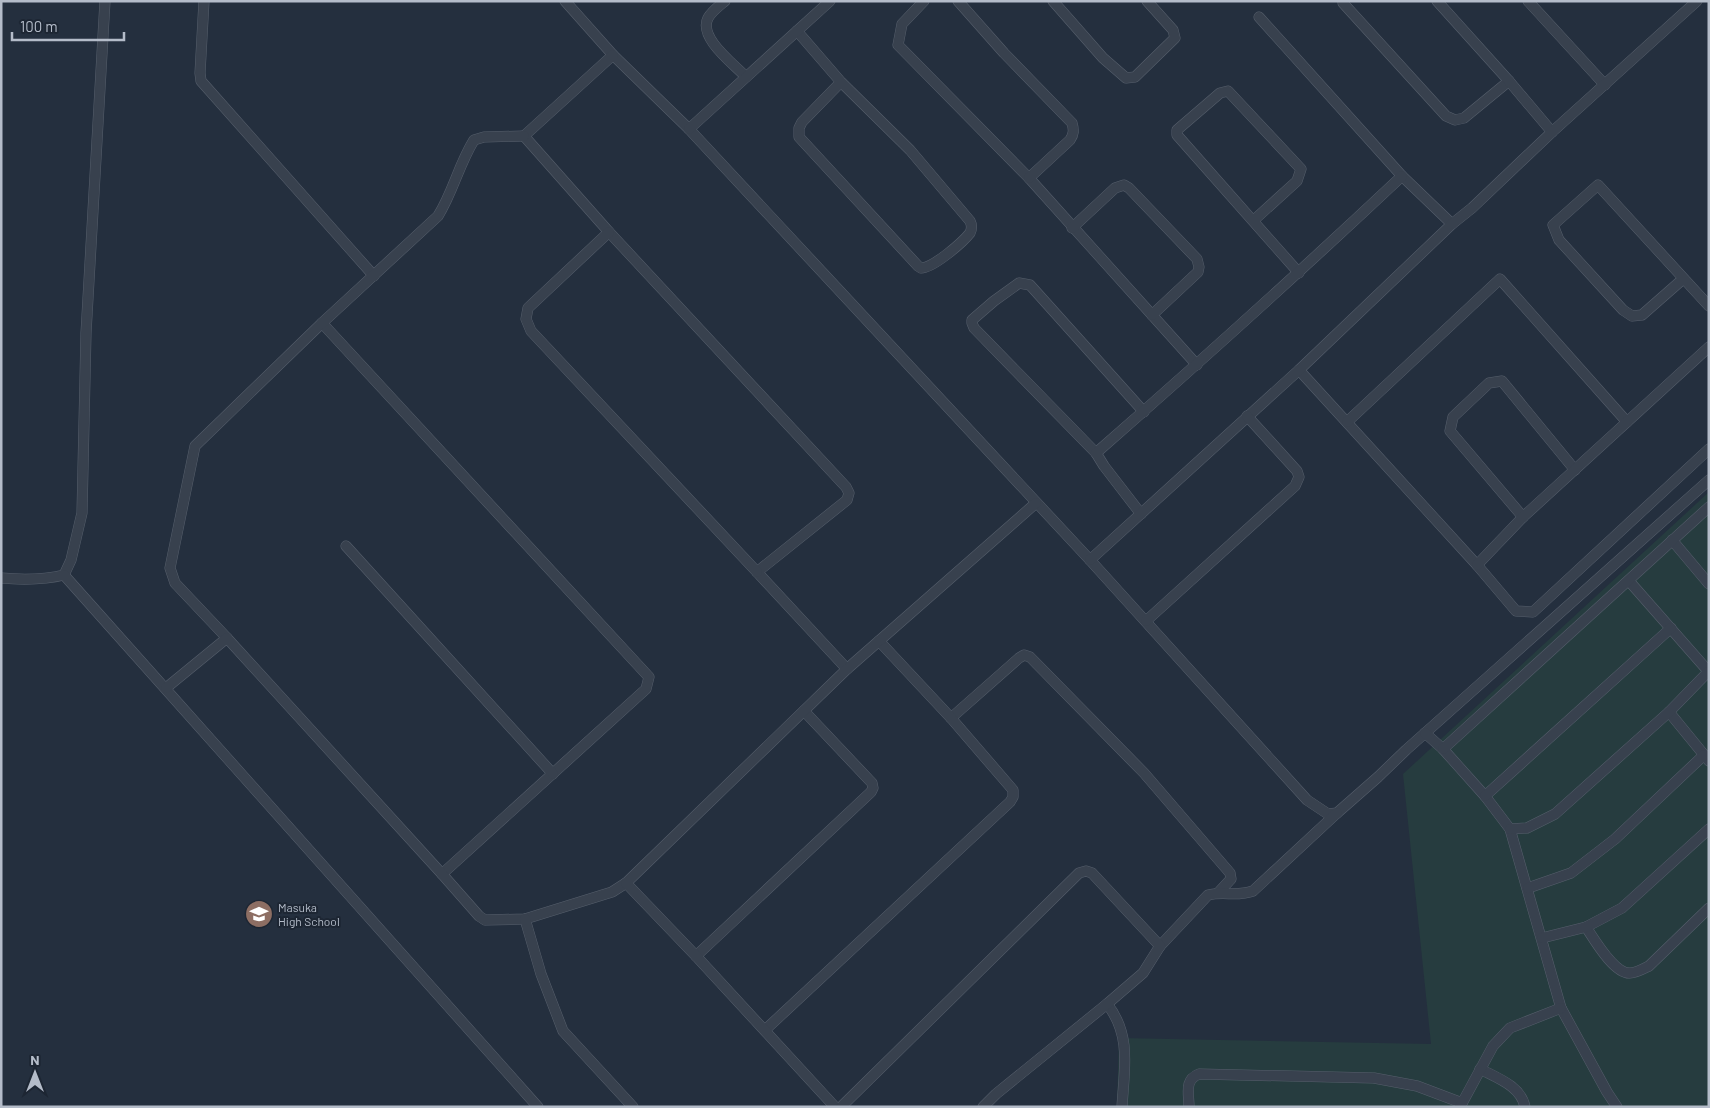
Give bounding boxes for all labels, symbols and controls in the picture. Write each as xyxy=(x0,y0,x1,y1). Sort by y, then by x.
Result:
scale bar xyxy=(12,10,125,42)
text: 100 m xyxy=(20,17,58,35)
school or university icon: Masuka High School xyxy=(244,899,274,929)
place label: Masuka High School xyxy=(278,900,340,928)
north arrow xyxy=(10,1048,60,1098)
text: N xyxy=(30,1051,40,1068)

